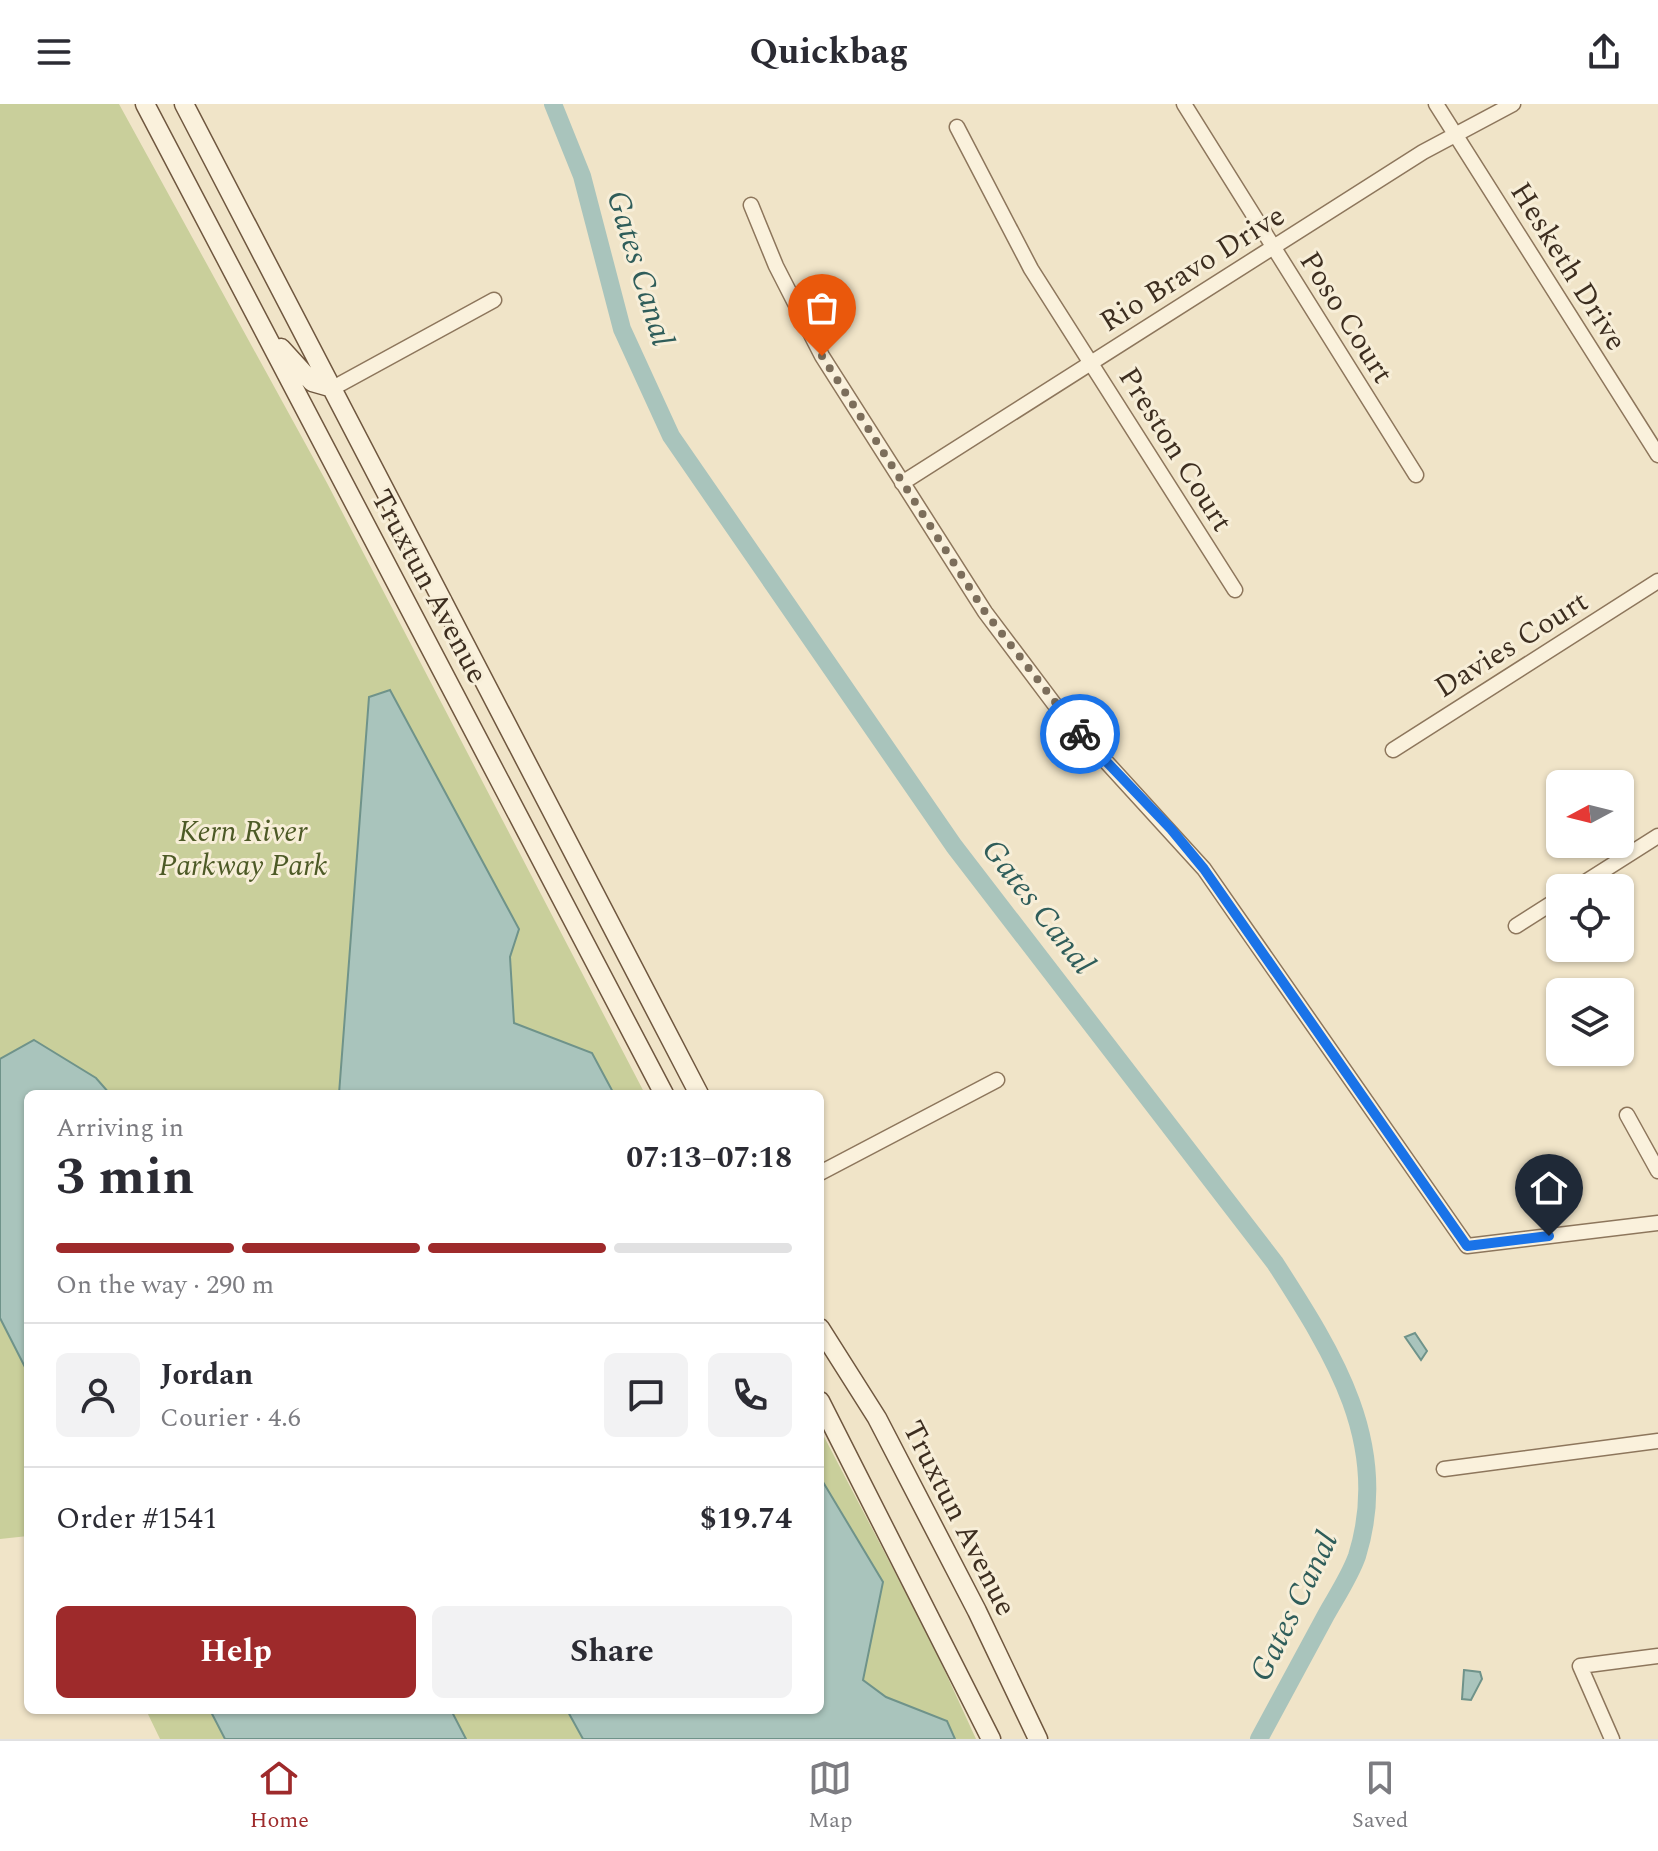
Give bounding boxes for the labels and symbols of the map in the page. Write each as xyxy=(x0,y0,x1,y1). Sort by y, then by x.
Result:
street label: Hesketh Drive xyxy=(1498,173,1638,360)
water label: Gates Canal xyxy=(593,184,687,353)
street label: Rio Bravo Drive xyxy=(1091,193,1294,344)
street label: Poso Court xyxy=(1287,242,1405,393)
pin xyxy=(788,274,856,356)
street label: Preston Court xyxy=(1106,358,1244,541)
street label: Truxtun Avenue xyxy=(358,481,500,692)
street label: Davies Court xyxy=(1426,579,1598,710)
courier xyxy=(1040,694,1120,774)
north arrow xyxy=(1546,770,1634,858)
park label: Kern River Parkway Park xyxy=(158,809,328,889)
water label: Gates Canal xyxy=(969,828,1107,985)
pin xyxy=(1515,1154,1583,1236)
street label: Truxtun Avenue xyxy=(890,1413,1028,1624)
water label: Gates Canal xyxy=(1237,1524,1352,1690)

